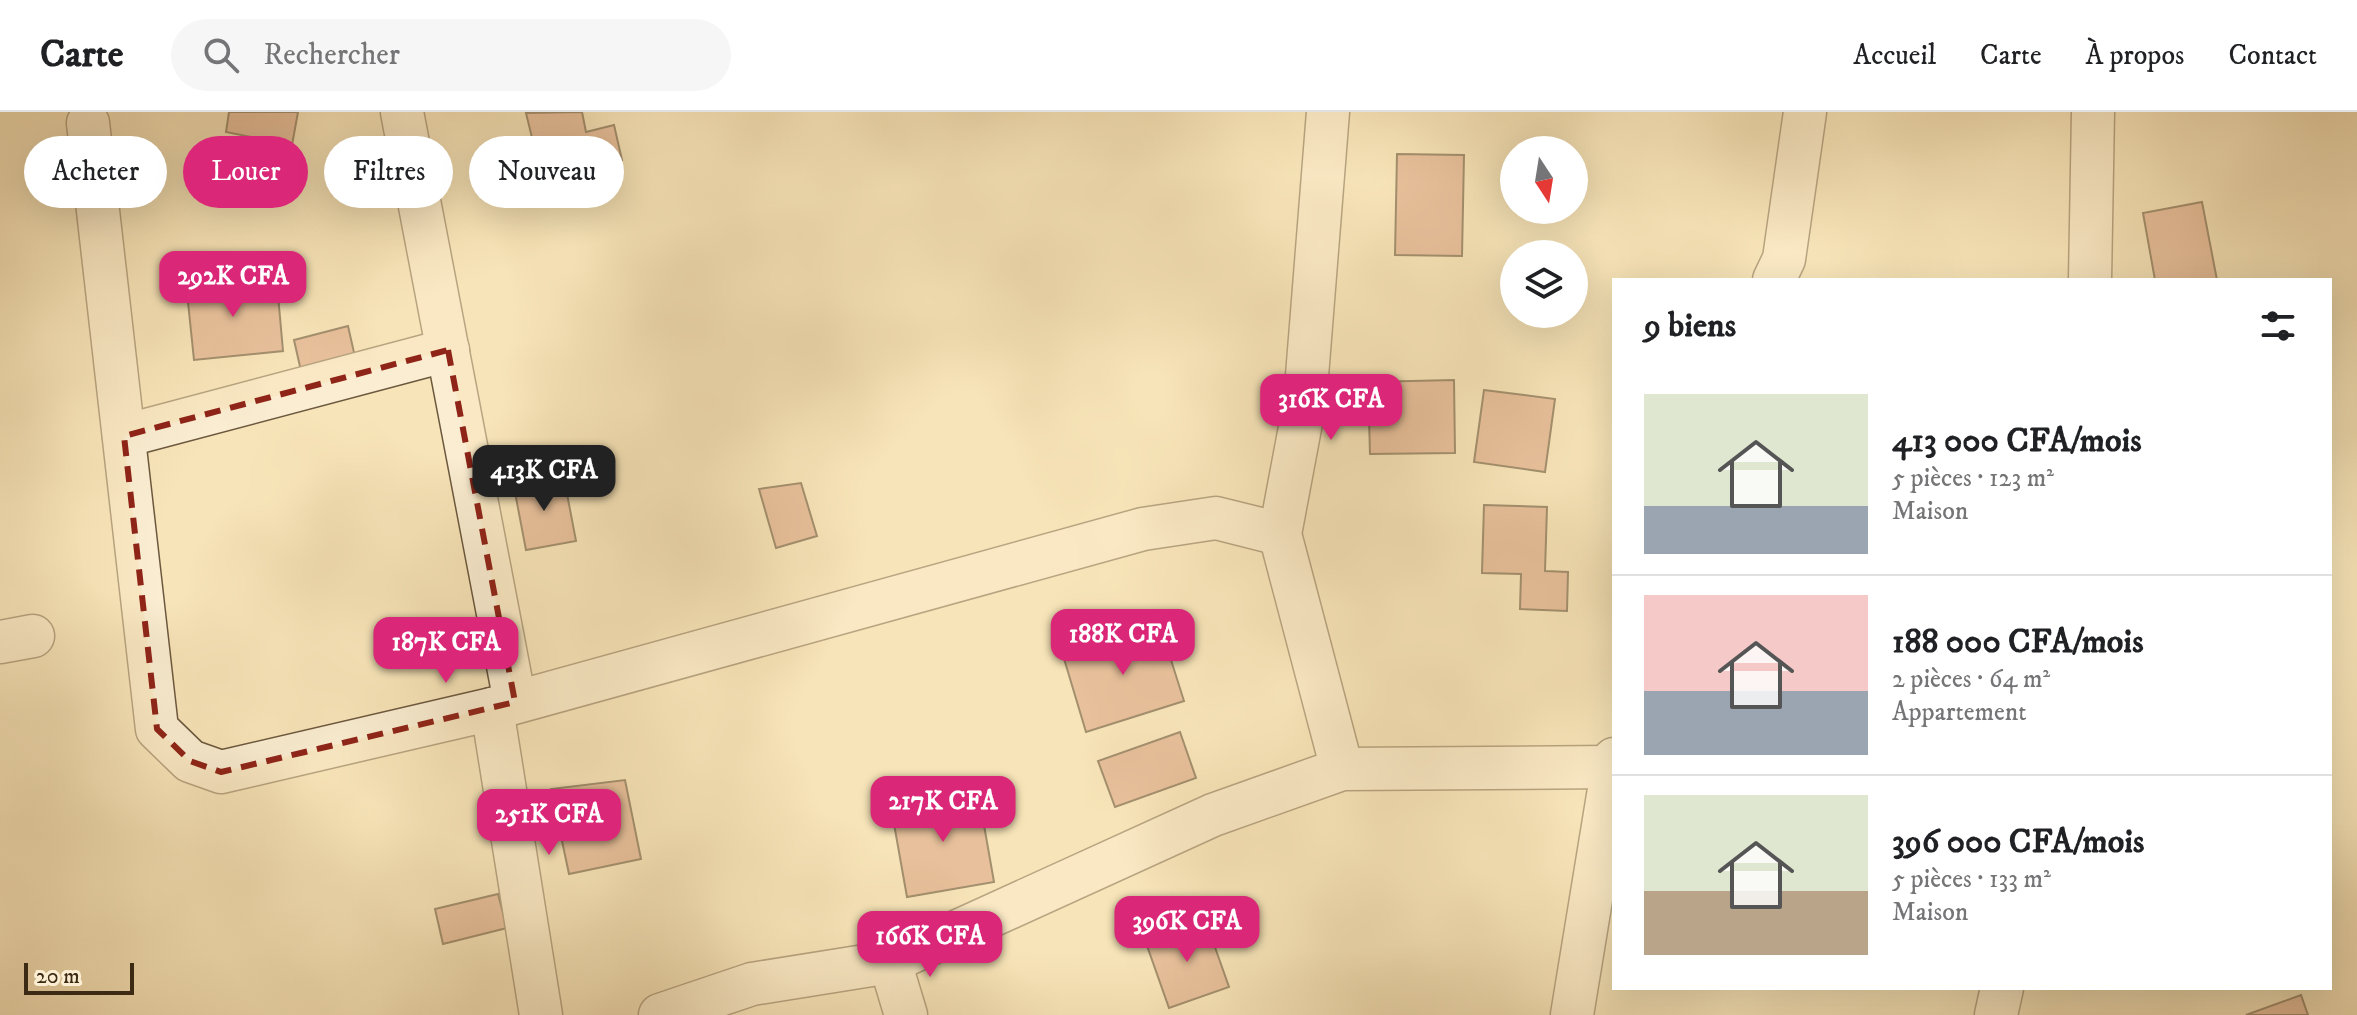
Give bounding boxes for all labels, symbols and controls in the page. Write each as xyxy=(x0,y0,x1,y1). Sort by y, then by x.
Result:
search box xyxy=(171,19,731,91)
text: Carte xyxy=(40,31,123,79)
icon: search xyxy=(199,33,243,77)
text: Rechercher xyxy=(263,37,400,74)
text: Accueil xyxy=(1853,38,1936,73)
text: Carte xyxy=(1980,38,2042,73)
text: À propos xyxy=(2086,38,2184,73)
text: Contact xyxy=(2228,38,2317,73)
chip: Acheter xyxy=(24,136,167,208)
chip: Louer xyxy=(183,136,308,208)
chip: Filtres xyxy=(324,136,453,208)
chip: Nouveau xyxy=(469,136,624,208)
north arrow xyxy=(1500,136,1588,224)
map controls xyxy=(1500,136,1588,328)
button: layers xyxy=(1500,240,1588,328)
pin: 292K CFA xyxy=(150,251,316,319)
text: 292K CFA xyxy=(177,260,289,293)
icon: filters xyxy=(2256,304,2300,348)
text: 9 biens xyxy=(1644,305,1736,347)
pin: 316K CFA xyxy=(1248,374,1414,442)
text: 316K CFA xyxy=(1278,383,1384,416)
text: 413 000 CFA/mois xyxy=(1892,420,2142,462)
icon: home xyxy=(1708,426,1804,522)
pin: 413K CFA xyxy=(461,445,627,513)
text: 413K CFA xyxy=(490,454,598,487)
text: 5 pièces · 123 m² xyxy=(1892,462,2054,495)
text: Maison xyxy=(1892,495,1968,528)
pin: 188K CFA xyxy=(1040,609,1206,677)
pin: 187K CFA xyxy=(363,617,529,685)
text: 188K CFA xyxy=(1069,618,1177,651)
text: 188 000 CFA/mois xyxy=(1892,621,2143,663)
text: 187K CFA xyxy=(391,626,501,659)
icon: home xyxy=(1708,627,1804,723)
text: 2 pièces · 64 m² xyxy=(1892,663,2050,696)
text: Appartement xyxy=(1892,696,2026,729)
pin: 217K CFA xyxy=(860,776,1026,844)
text: 217K CFA xyxy=(889,785,997,818)
pin: 251K CFA xyxy=(466,789,632,857)
text: 251K CFA xyxy=(495,798,603,831)
text: 396 000 CFA/mois xyxy=(1892,821,2144,863)
icon: home xyxy=(1708,827,1804,923)
text: 5 pièces · 133 m² xyxy=(1892,863,2051,896)
pin: 396K CFA xyxy=(1104,896,1270,964)
text: Maison xyxy=(1892,896,1968,929)
text: 396K CFA xyxy=(1132,905,1242,938)
pin: 166K CFA xyxy=(847,911,1013,979)
text: 166K CFA xyxy=(875,920,985,953)
scale bar xyxy=(24,959,134,995)
text: 20 m xyxy=(36,963,80,990)

